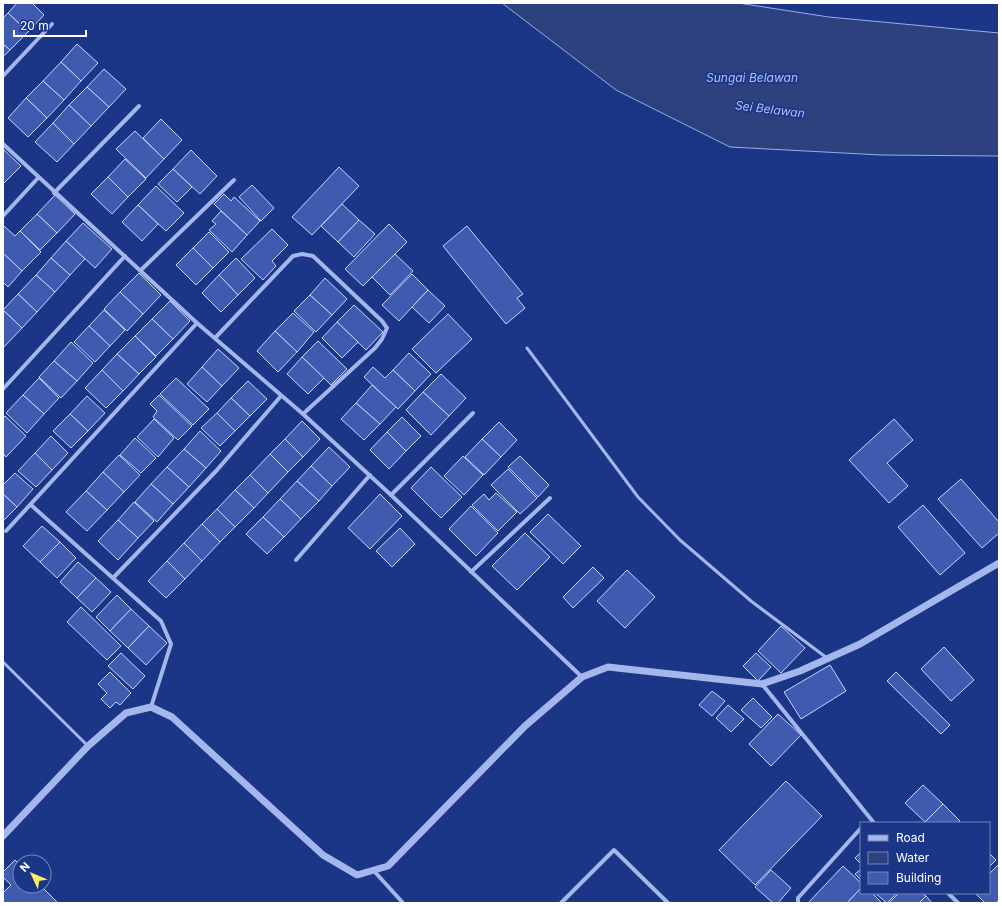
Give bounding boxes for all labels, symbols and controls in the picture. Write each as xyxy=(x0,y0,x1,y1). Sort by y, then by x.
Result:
scale bar xyxy=(14,12,86,38)
text: 20 m xyxy=(20,18,49,33)
water label: Sungai Belawan xyxy=(706,70,798,85)
water label: Sei Belawan xyxy=(734,97,806,121)
legend xyxy=(860,822,990,894)
text: Road xyxy=(896,830,925,845)
text: Water xyxy=(896,850,930,865)
north arrow xyxy=(12,854,52,894)
text: N xyxy=(17,859,33,875)
text: Building xyxy=(896,870,941,885)

